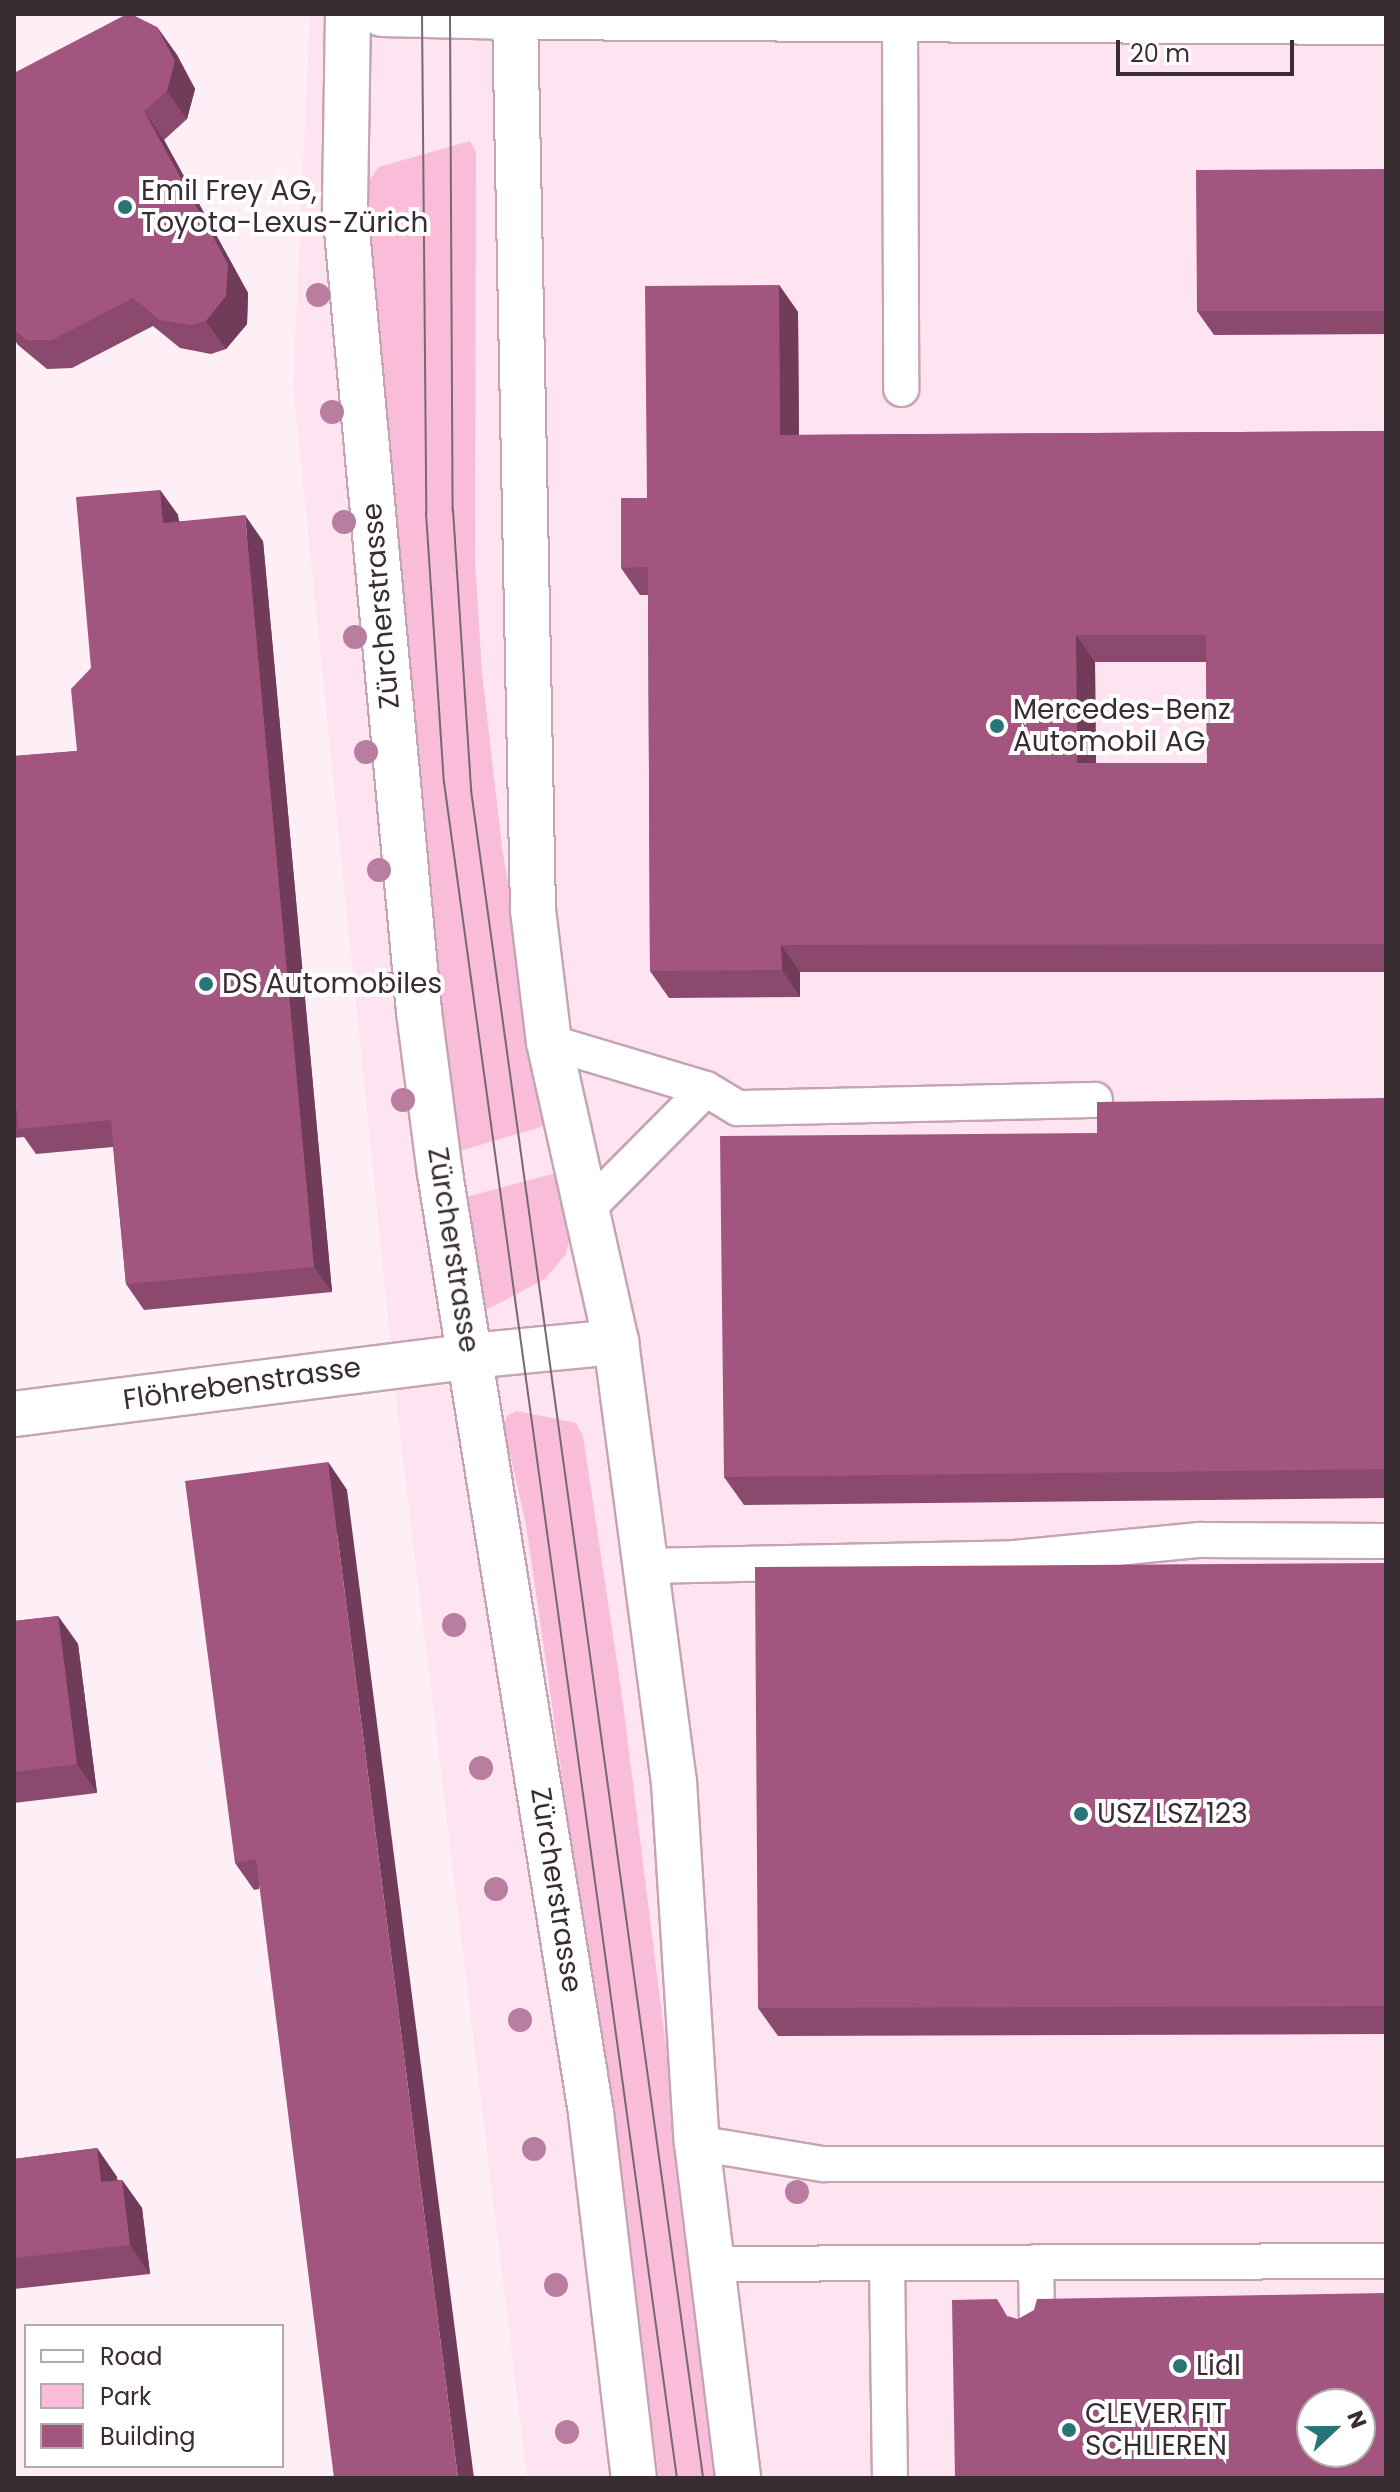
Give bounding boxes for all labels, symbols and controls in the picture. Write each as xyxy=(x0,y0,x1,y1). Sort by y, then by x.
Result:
scale bar xyxy=(1120,24,1298,74)
text: 20 m xyxy=(1130,37,1190,70)
place label: Emil Frey AG, Toyota-Lexus-Zürich xyxy=(141,174,428,240)
marker: Emil Frey AG, Toyota-Lexus-Zürich xyxy=(116,198,134,216)
street label: Zürcherstrasse xyxy=(355,501,407,711)
place label: Mercedes-Benz Automobil AG xyxy=(1013,693,1231,759)
marker: Mercedes-Benz Automobil AG xyxy=(988,717,1006,735)
place label: DS Automobiles xyxy=(222,967,442,1001)
marker: DS Automobiles xyxy=(197,975,215,993)
street label: Zürcherstrasse xyxy=(420,1145,486,1355)
street label: Flöhrebenstrasse xyxy=(121,1351,363,1417)
street label: Zürcherstrasse xyxy=(523,1785,589,1995)
place label: USZ LSZ 123 xyxy=(1097,1797,1248,1831)
marker: USZ LSZ 123 xyxy=(1072,1805,1090,1823)
legend xyxy=(24,2324,284,2468)
text: Road xyxy=(100,2340,162,2373)
place label: Lidl xyxy=(1196,2349,1241,2383)
marker: Lidl xyxy=(1171,2357,1189,2375)
text: Park xyxy=(100,2380,151,2413)
north arrow xyxy=(1296,2388,1376,2468)
place label: CLEVER FIT SCHLIEREN xyxy=(1085,2397,1227,2463)
text: N xyxy=(1339,2406,1374,2433)
text: Building xyxy=(100,2420,196,2453)
marker: CLEVER FIT SCHLIEREN xyxy=(1060,2421,1078,2439)

